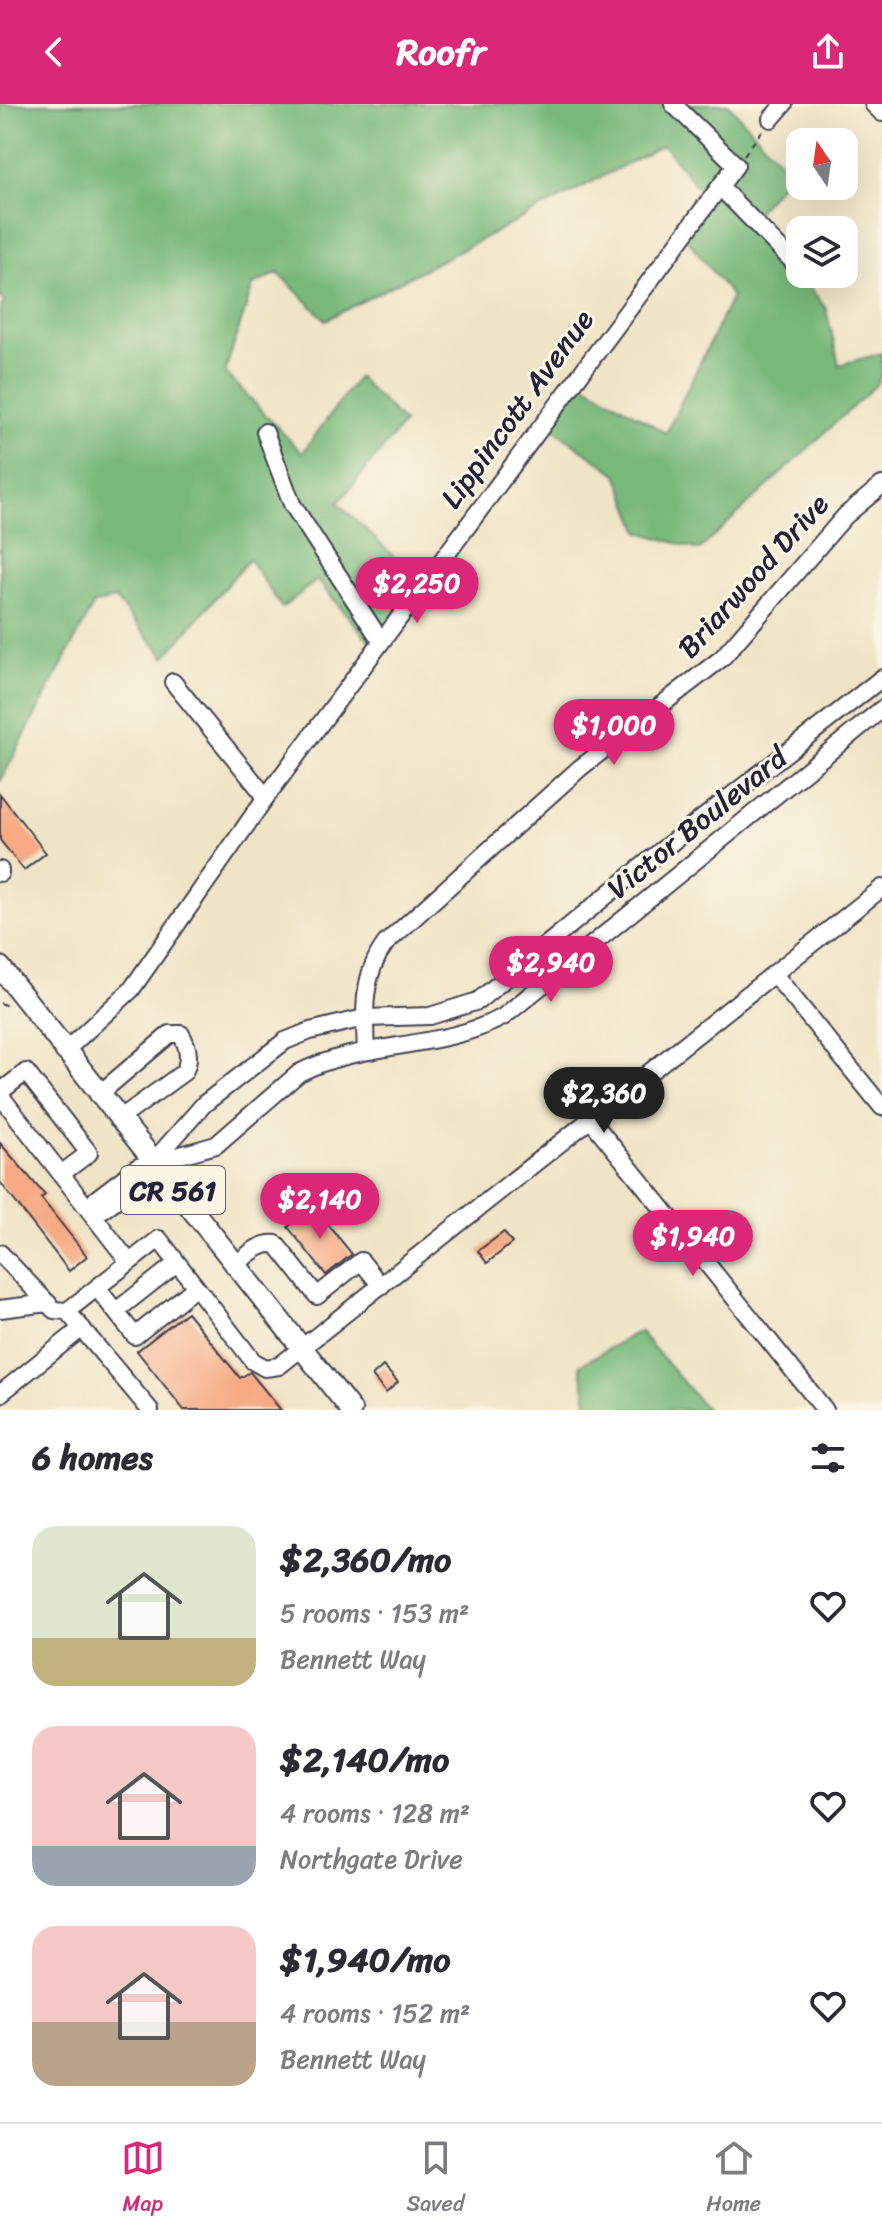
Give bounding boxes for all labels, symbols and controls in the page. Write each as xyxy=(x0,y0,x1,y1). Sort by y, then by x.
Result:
text: Roofr xyxy=(396,20,486,84)
icon: back xyxy=(32,30,76,74)
icon: share xyxy=(806,30,850,74)
north arrow xyxy=(786,128,858,200)
map controls xyxy=(786,128,858,288)
button: layers xyxy=(786,216,858,288)
street label: Lippincott Avenue xyxy=(426,297,608,521)
street label: Briarwood Drive xyxy=(663,481,843,671)
pin: $2,250 xyxy=(352,557,482,625)
text: $2,250 xyxy=(374,560,460,606)
pin: $1,000 xyxy=(549,699,679,767)
text: $1,000 xyxy=(572,702,656,748)
street label: Victor Boulevard xyxy=(594,731,801,913)
pin: $2,940 xyxy=(486,936,616,1004)
text: $2,940 xyxy=(507,939,595,985)
pin: $2,360 xyxy=(539,1067,669,1135)
text: $2,360 xyxy=(562,1070,646,1116)
road number: CR 561 xyxy=(121,1166,225,1214)
pin: $2,140 xyxy=(255,1173,385,1241)
text: $2,140 xyxy=(278,1176,362,1222)
pin: $1,940 xyxy=(628,1210,758,1278)
text: $1,940 xyxy=(651,1213,735,1259)
text: 6 homes xyxy=(32,1428,153,1488)
icon: filters xyxy=(806,1436,850,1480)
text: $2,360/mo xyxy=(280,1530,451,1590)
icon: home xyxy=(96,1558,192,1654)
icon: heart xyxy=(806,1584,850,1628)
text: 5 rooms · 153 m² xyxy=(280,1590,469,1636)
text: Bennett Way xyxy=(280,1636,426,1682)
text: $2,140/mo xyxy=(280,1730,449,1790)
icon: home xyxy=(96,1758,192,1854)
icon: heart xyxy=(806,1784,850,1828)
text: 4 rooms · 128 m² xyxy=(280,1790,470,1836)
text: Northgate Drive xyxy=(280,1836,463,1882)
text: $1,940/mo xyxy=(280,1930,450,1990)
icon: home xyxy=(96,1958,192,2054)
icon: heart xyxy=(806,1984,850,2028)
text: 4 rooms · 152 m² xyxy=(280,1990,470,2036)
text: Bennett Way xyxy=(280,2036,426,2082)
tab: Map xyxy=(121,2136,165,2223)
tab: Saved xyxy=(407,2136,465,2223)
tab: Home xyxy=(706,2136,761,2223)

